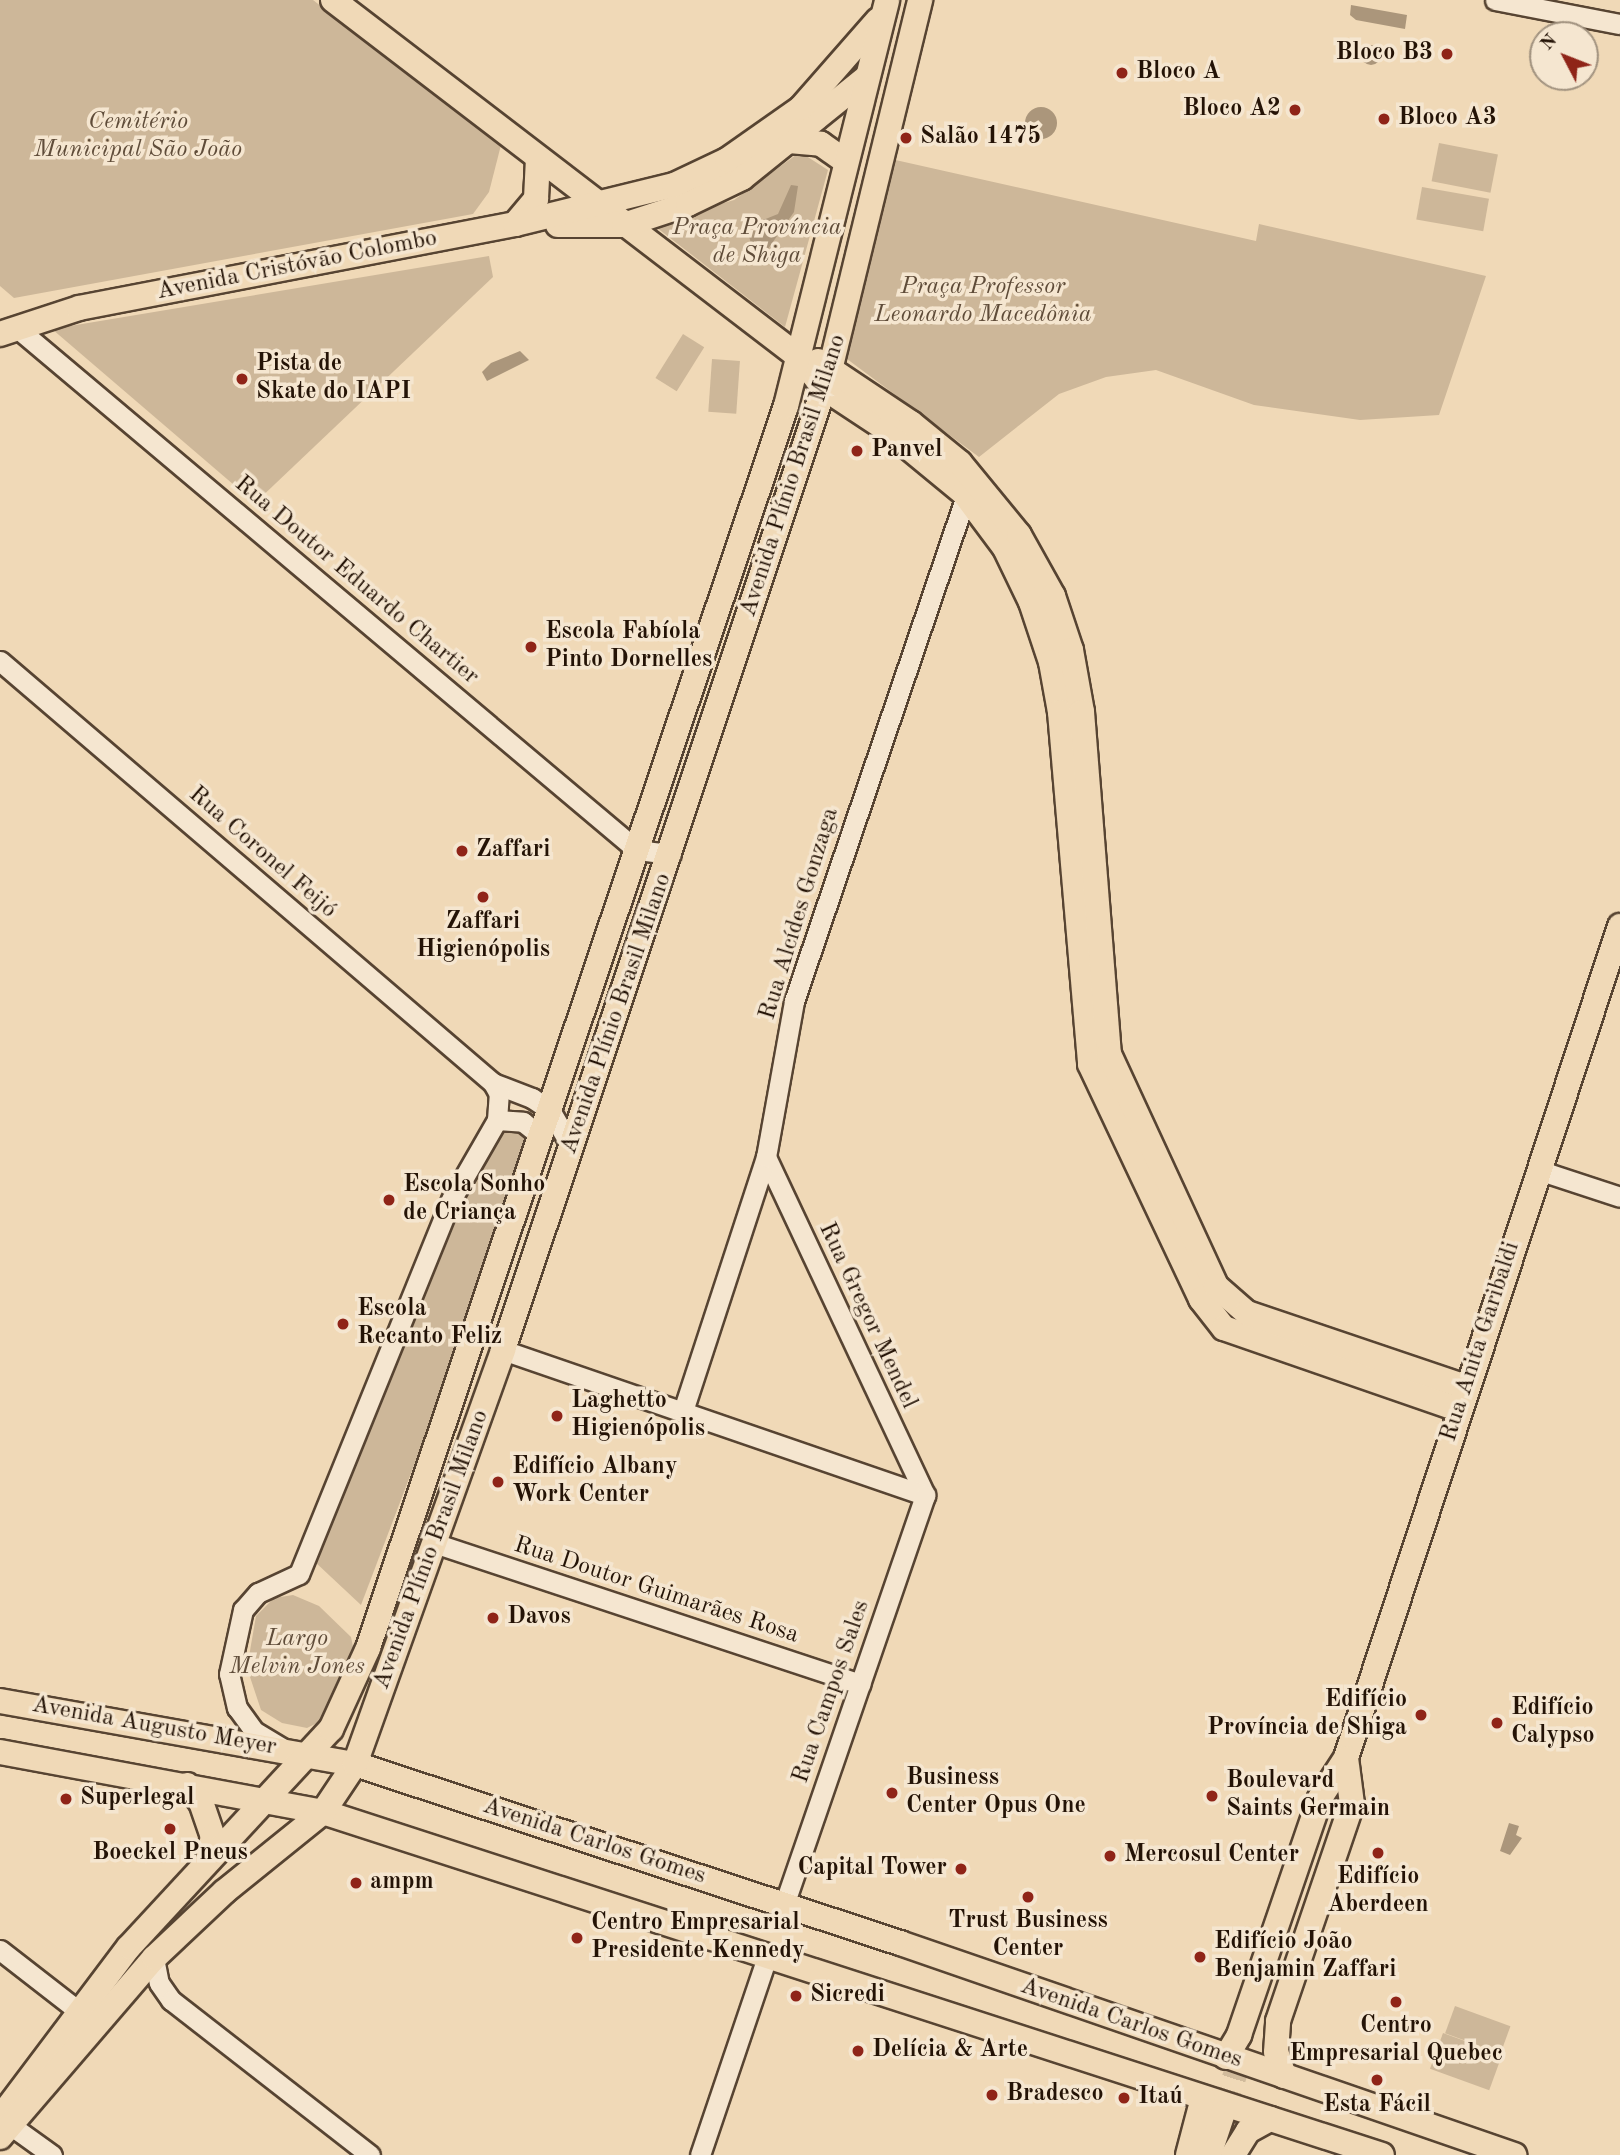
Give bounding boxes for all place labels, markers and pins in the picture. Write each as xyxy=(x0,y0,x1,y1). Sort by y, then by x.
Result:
place label: Bloco B3 xyxy=(1335,40,1433,68)
marker: Bloco B3 xyxy=(1439,46,1455,62)
place label: Bloco A xyxy=(1136,59,1221,87)
marker: Bloco A xyxy=(1114,65,1130,81)
place label: Bloco A2 xyxy=(1182,96,1281,124)
marker: Bloco A2 xyxy=(1287,102,1303,118)
place label: Bloco A3 xyxy=(1398,105,1497,133)
marker: Bloco A3 xyxy=(1376,111,1392,127)
place label: Salão 1475 xyxy=(920,124,1041,152)
marker: Salão 1475 xyxy=(898,130,914,146)
place label: Pista de Skate do IAPI xyxy=(256,351,411,407)
marker: Pista de Skate do IAPI xyxy=(234,371,250,387)
place label: Panvel xyxy=(871,437,942,465)
marker: Panvel xyxy=(849,443,865,459)
place label: Escola Fabíola Pinto Dornelles xyxy=(545,619,712,675)
marker: Escola Fabíola Pinto Dornelles xyxy=(523,639,539,655)
place label: Zaffari xyxy=(476,837,550,865)
marker: Zaffari xyxy=(454,843,470,859)
marker: Zaffari Higienópolis xyxy=(475,889,491,905)
place label: Zaffari Higienópolis xyxy=(416,909,550,965)
place label: Escola Sonho de Criança xyxy=(403,1172,545,1228)
marker: Escola Sonho de Criança xyxy=(381,1192,397,1208)
place label: Escola Recanto Feliz xyxy=(357,1296,502,1352)
marker: Escola Recanto Feliz xyxy=(335,1316,351,1332)
place label: Laghetto Higienópolis xyxy=(571,1388,705,1444)
marker: Laghetto Higienópolis xyxy=(549,1408,565,1424)
place label: Edifício Albany Work Center xyxy=(512,1454,678,1510)
marker: Edifício Albany Work Center xyxy=(490,1474,506,1490)
place label: Davos xyxy=(507,1604,571,1632)
marker: Davos xyxy=(485,1610,501,1626)
place label: Edifício Província de Shiga xyxy=(1207,1687,1407,1743)
place label: Edifício Calypso xyxy=(1511,1695,1594,1751)
marker: Edifício Província de Shiga xyxy=(1413,1707,1429,1723)
marker: Edifício Calypso xyxy=(1489,1715,1505,1731)
place label: Business Center Opus One xyxy=(906,1765,1086,1821)
place label: Boulevard Saints Germain xyxy=(1226,1768,1390,1824)
place label: Superlegal xyxy=(80,1785,194,1813)
marker: Business Center Opus One xyxy=(884,1785,900,1801)
marker: Boulevard Saints Germain xyxy=(1204,1788,1220,1804)
marker: Superlegal xyxy=(58,1791,74,1807)
marker: Boeckel Pneus xyxy=(162,1821,178,1837)
place label: Boeckel Pneus xyxy=(92,1840,248,1868)
place label: Mercosul Center xyxy=(1124,1842,1299,1870)
marker: Edifício Aberdeen xyxy=(1370,1845,1386,1861)
marker: Mercosul Center xyxy=(1102,1848,1118,1864)
place label: Capital Tower xyxy=(797,1855,947,1883)
marker: Capital Tower xyxy=(953,1861,969,1877)
place label: Edifício Aberdeen xyxy=(1327,1864,1429,1920)
place label: ampm xyxy=(370,1869,434,1897)
marker: ampm xyxy=(348,1875,364,1891)
marker: Trust Business Center xyxy=(1020,1889,1036,1905)
place label: Trust Business Center xyxy=(948,1908,1108,1964)
place label: Centro Empresarial Presidente Kennedy xyxy=(591,1910,805,1966)
place label: Edifício João Benjamin Zaffari xyxy=(1214,1929,1396,1985)
marker: Centro Empresarial Presidente Kennedy xyxy=(569,1930,585,1946)
marker: Edifício João Benjamin Zaffari xyxy=(1192,1949,1208,1965)
place label: Sicredi xyxy=(810,1982,885,2010)
marker: Sicredi xyxy=(788,1988,804,2004)
marker: Centro Empresarial Quebec xyxy=(1388,1994,1404,2010)
place label: Centro Empresarial Quebec xyxy=(1289,2013,1503,2069)
place label: Delícia & Arte xyxy=(872,2037,1028,2065)
marker: Delícia & Arte xyxy=(850,2043,866,2059)
marker: Esta Fácil xyxy=(1369,2072,1385,2088)
place label: Bradesco xyxy=(1006,2081,1104,2109)
place label: Itaú xyxy=(1138,2084,1183,2112)
marker: Bradesco xyxy=(984,2087,1000,2103)
marker: Itaú xyxy=(1116,2090,1132,2106)
place label: Esta Fácil xyxy=(1323,2092,1431,2120)

